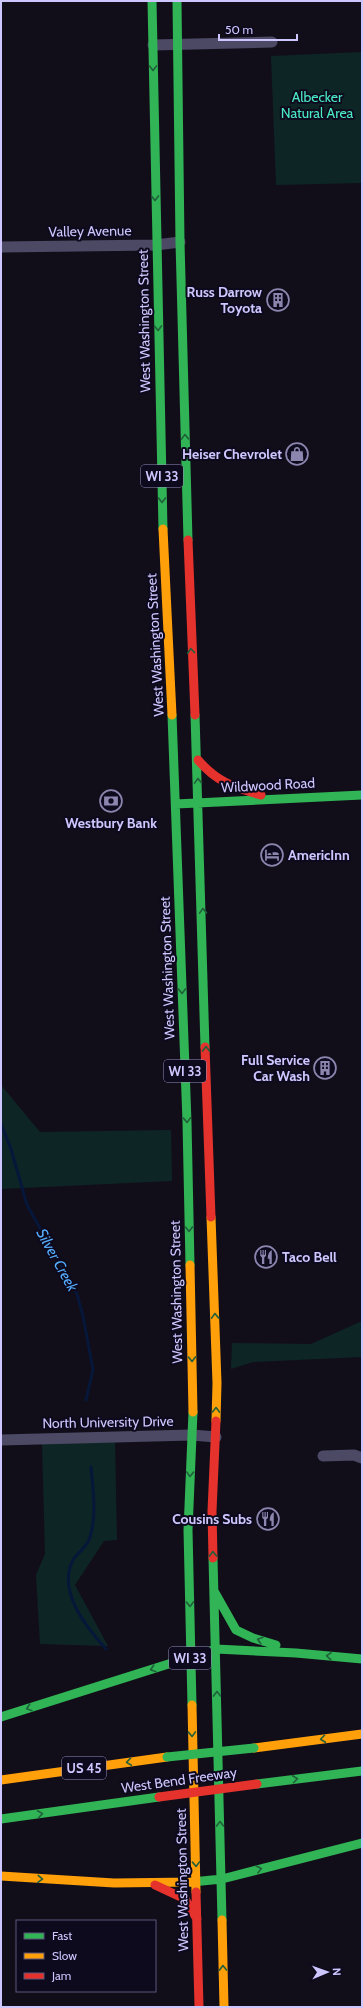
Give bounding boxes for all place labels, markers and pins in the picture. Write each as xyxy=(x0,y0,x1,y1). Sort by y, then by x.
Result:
place label: Russ Darrow Toyota xyxy=(187,283,263,317)
building icon: Russ Darrow Toyota xyxy=(265,287,291,313)
shop icon: Heiser Chevrolet xyxy=(284,441,310,467)
place label: Heiser Chevrolet xyxy=(182,445,282,463)
bank icon: Westbury Bank xyxy=(98,788,124,814)
place label: Westbury Bank xyxy=(65,814,157,832)
hotel icon: AmericInn xyxy=(259,842,285,868)
place label: AmericInn xyxy=(288,846,350,864)
place label: Full Service Car Wash xyxy=(241,1051,310,1085)
building icon: Full Service Car Wash xyxy=(312,1055,338,1081)
restaurant icon: Taco Bell xyxy=(253,1244,279,1270)
place label: Taco Bell xyxy=(282,1248,337,1266)
restaurant icon: Cousins Subs xyxy=(255,1506,281,1532)
place label: Cousins Subs xyxy=(172,1510,252,1528)

